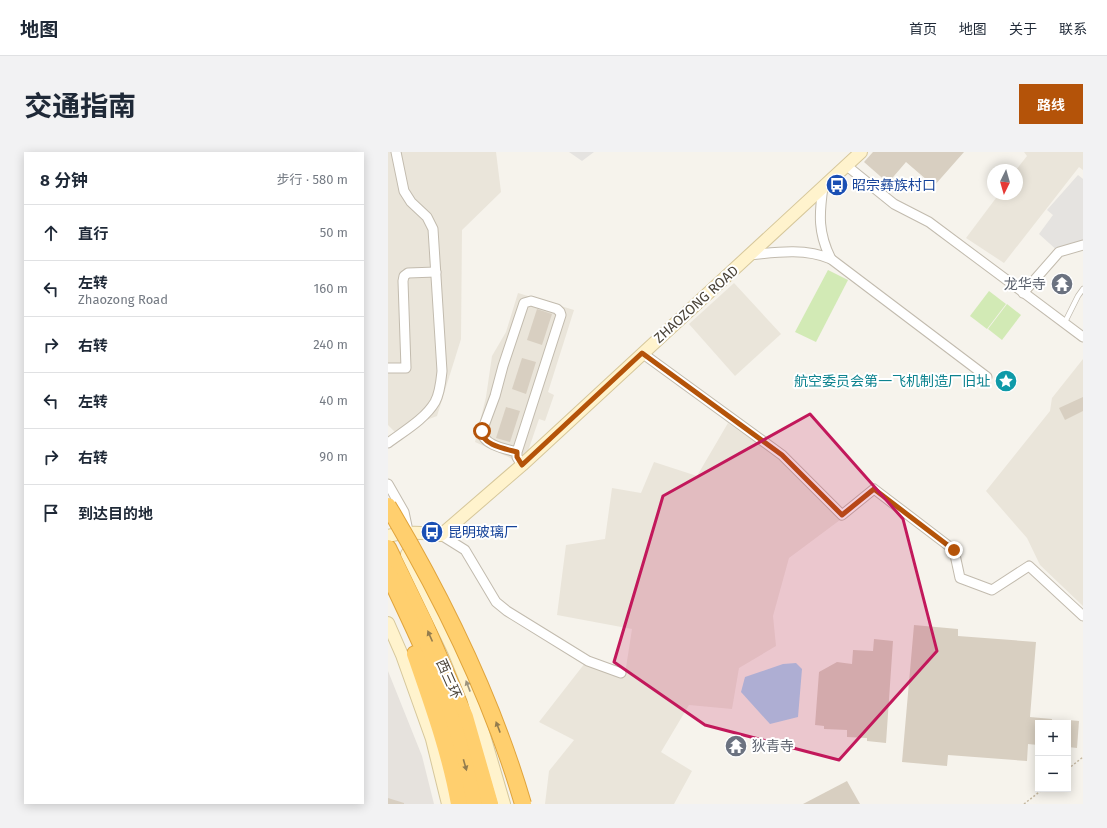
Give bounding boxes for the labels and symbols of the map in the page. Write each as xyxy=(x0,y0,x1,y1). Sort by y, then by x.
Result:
north arrow xyxy=(987,164,1023,200)
bus stop icon: 昭宗彝族村口 xyxy=(824,172,850,198)
place label: 昭宗彝族村口 xyxy=(852,177,936,194)
street label: ZHAOZONG ROAD xyxy=(651,262,742,347)
temple icon: 龙华寺 xyxy=(1049,271,1075,297)
place label: 龙华寺 xyxy=(1004,276,1046,293)
place icon: 航空委员会第一飞机制造厂旧址 xyxy=(993,368,1019,394)
place label: 航空委员会第一飞机制造厂旧址 xyxy=(794,373,990,390)
route start xyxy=(473,422,491,440)
bus stop icon: 昆明玻璃厂 xyxy=(419,519,445,545)
place label: 昆明玻璃厂 xyxy=(448,524,518,541)
route end xyxy=(945,541,963,559)
one-way arrow xyxy=(427,630,433,642)
street label: 西三环 xyxy=(432,657,465,702)
one-way arrow xyxy=(464,680,470,692)
one-way arrow xyxy=(494,721,500,733)
temple icon: 狄青寺 xyxy=(723,733,749,759)
place label: 狄青寺 xyxy=(752,738,794,755)
one-way arrow xyxy=(462,759,468,771)

